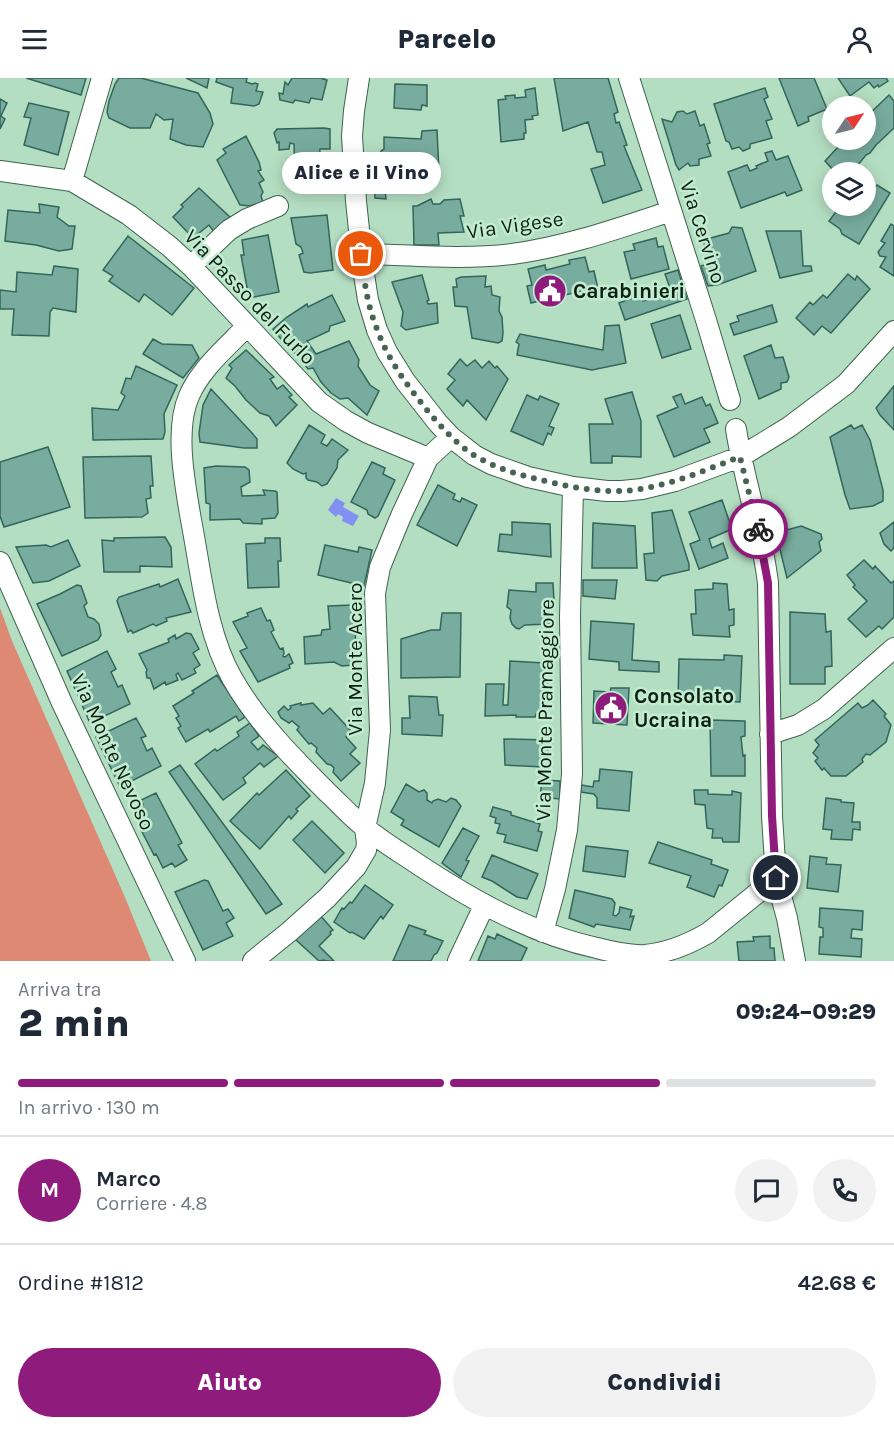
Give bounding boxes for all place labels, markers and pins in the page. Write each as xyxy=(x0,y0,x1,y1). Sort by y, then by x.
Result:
callout: Alice e il Vino xyxy=(282,152,440,194)
pin xyxy=(335,228,386,279)
public building icon: Carabinieri xyxy=(532,273,568,309)
place label: Carabinieri xyxy=(573,279,685,303)
place label: Consolato Ucraina xyxy=(634,684,734,732)
public building icon: Consolato Ucraina xyxy=(593,690,629,726)
pin xyxy=(750,852,801,903)

